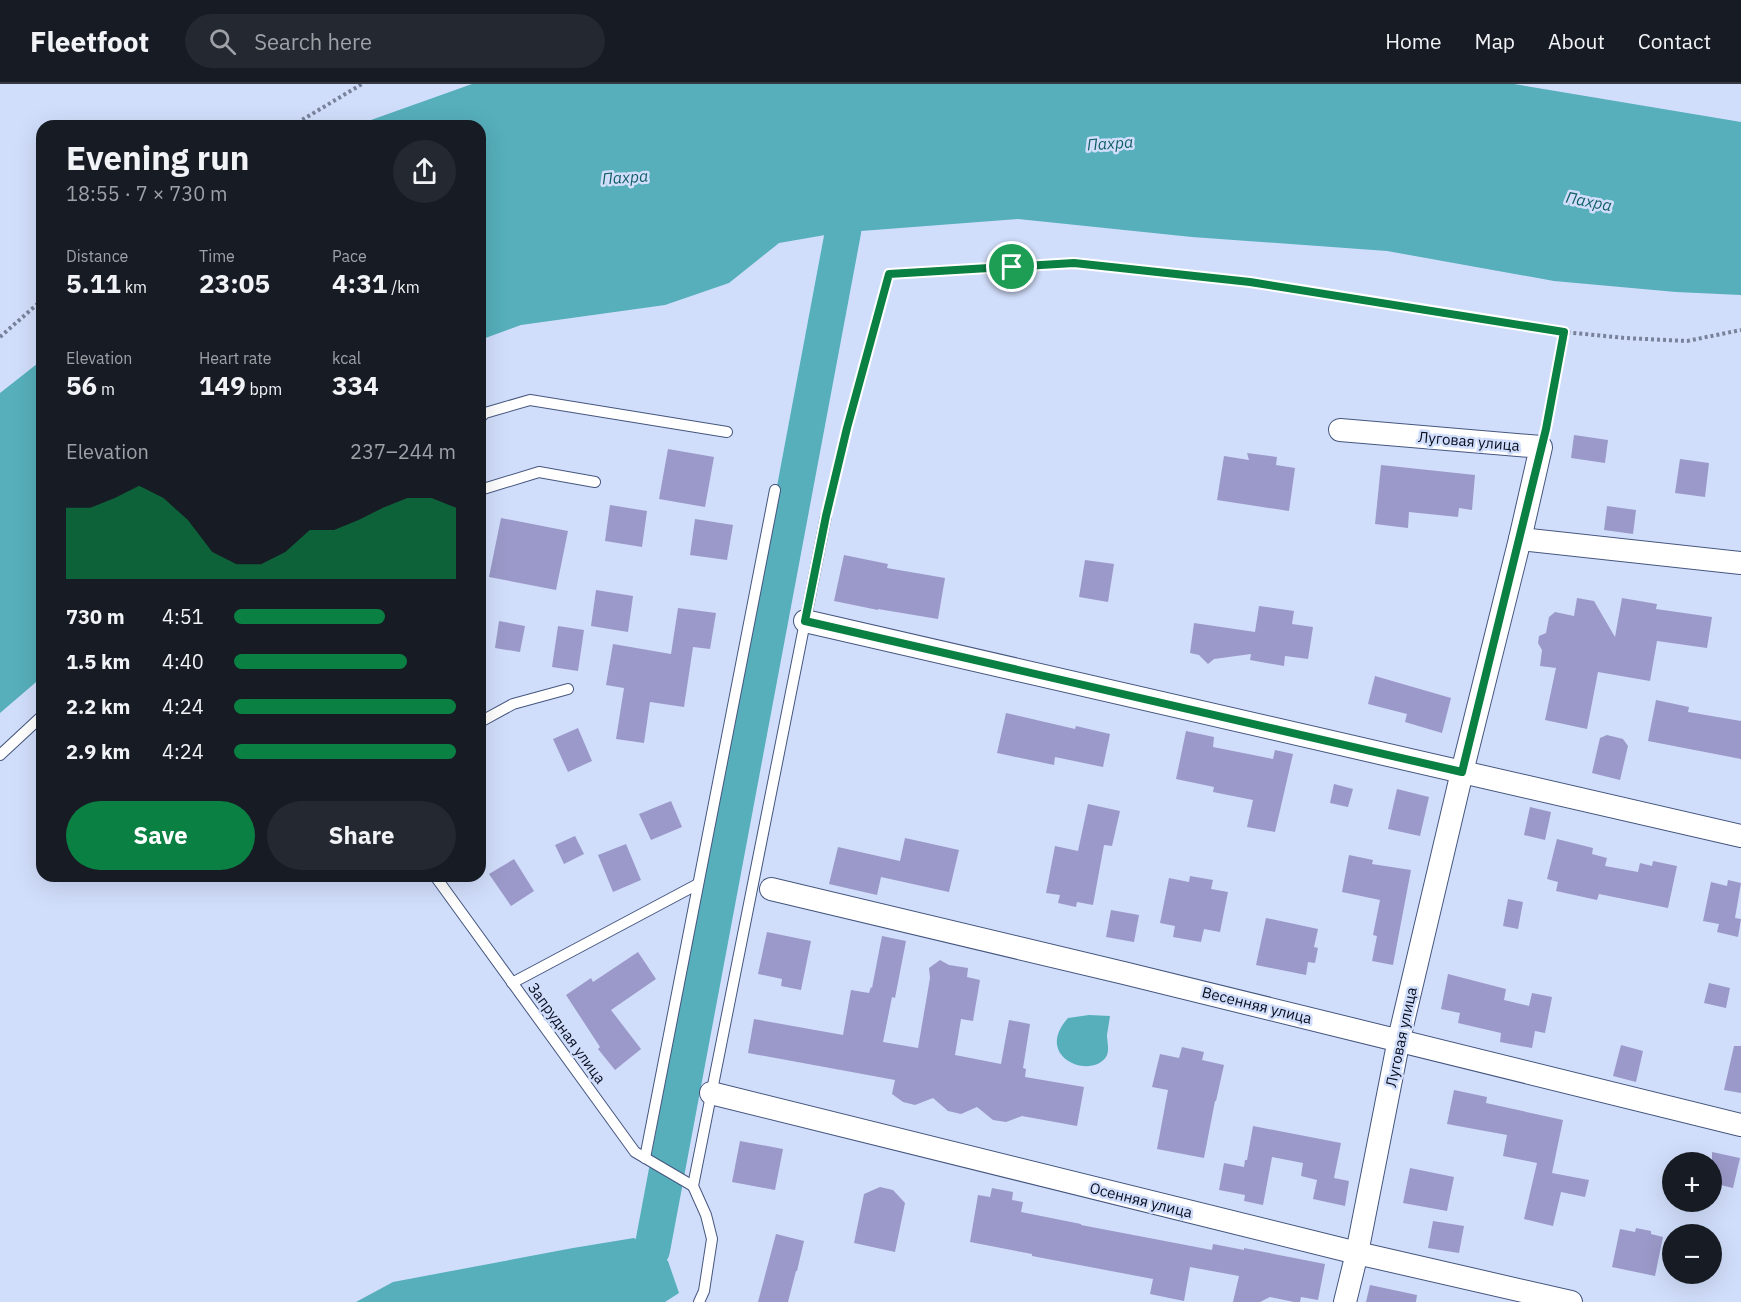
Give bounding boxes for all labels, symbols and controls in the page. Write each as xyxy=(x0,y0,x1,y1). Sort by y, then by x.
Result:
search box xyxy=(185,14,605,68)
text: Fleetfoot xyxy=(30,23,149,60)
icon: search xyxy=(206,25,239,58)
text: Search here xyxy=(254,27,372,56)
text: Home xyxy=(1385,27,1442,55)
text: Map xyxy=(1475,27,1515,55)
text: About xyxy=(1548,27,1605,55)
text: Contact xyxy=(1638,27,1711,55)
water label: Пахра xyxy=(1086,131,1134,155)
text: Evening run xyxy=(66,136,250,179)
button: share xyxy=(393,140,456,203)
water label: Пахра xyxy=(601,165,649,189)
text: 18:55 · 7 × 730 m xyxy=(66,180,227,207)
water label: Пахра xyxy=(1564,187,1614,215)
pin xyxy=(986,241,1037,292)
text: Distance xyxy=(66,246,128,266)
text: Time xyxy=(199,246,235,266)
text: Pace xyxy=(332,246,367,266)
icon: arrive xyxy=(995,250,1028,283)
text: 5.11 xyxy=(66,266,121,300)
text: 23:05 xyxy=(199,266,270,300)
text: 4:31 xyxy=(332,266,387,300)
text: km xyxy=(121,277,147,297)
text: /km xyxy=(387,277,420,297)
text: Elevation xyxy=(66,348,132,368)
text: Heart rate xyxy=(199,348,272,368)
text: kcal xyxy=(332,348,361,368)
text: 56 xyxy=(66,368,97,402)
text: 149 xyxy=(199,368,246,402)
text: 334 xyxy=(332,368,379,402)
text: m xyxy=(97,379,115,399)
text: bpm xyxy=(246,379,282,399)
street label: Луговая улица xyxy=(1417,427,1521,455)
text: Elevation xyxy=(66,438,149,465)
text: 237–244 m xyxy=(350,438,456,465)
text: 730 m xyxy=(66,603,125,630)
text: 4:51 xyxy=(162,603,204,630)
text: 1.5 km xyxy=(66,648,130,675)
text: 4:40 xyxy=(162,648,204,675)
text: 2.2 km xyxy=(66,693,130,720)
text: 4:24 xyxy=(162,693,204,720)
text: 2.9 km xyxy=(66,738,130,765)
text: 4:24 xyxy=(162,738,204,765)
button: Save xyxy=(66,801,255,870)
button: Share xyxy=(267,801,456,870)
street label: Запрудная улица xyxy=(524,979,610,1087)
street label: Весенняя улица xyxy=(1200,982,1314,1028)
street label: Луговая улица xyxy=(1381,985,1421,1089)
map controls xyxy=(1662,1152,1722,1284)
button: + xyxy=(1662,1152,1722,1212)
street label: Осенняя улица xyxy=(1088,1178,1194,1222)
button: − xyxy=(1662,1224,1722,1284)

